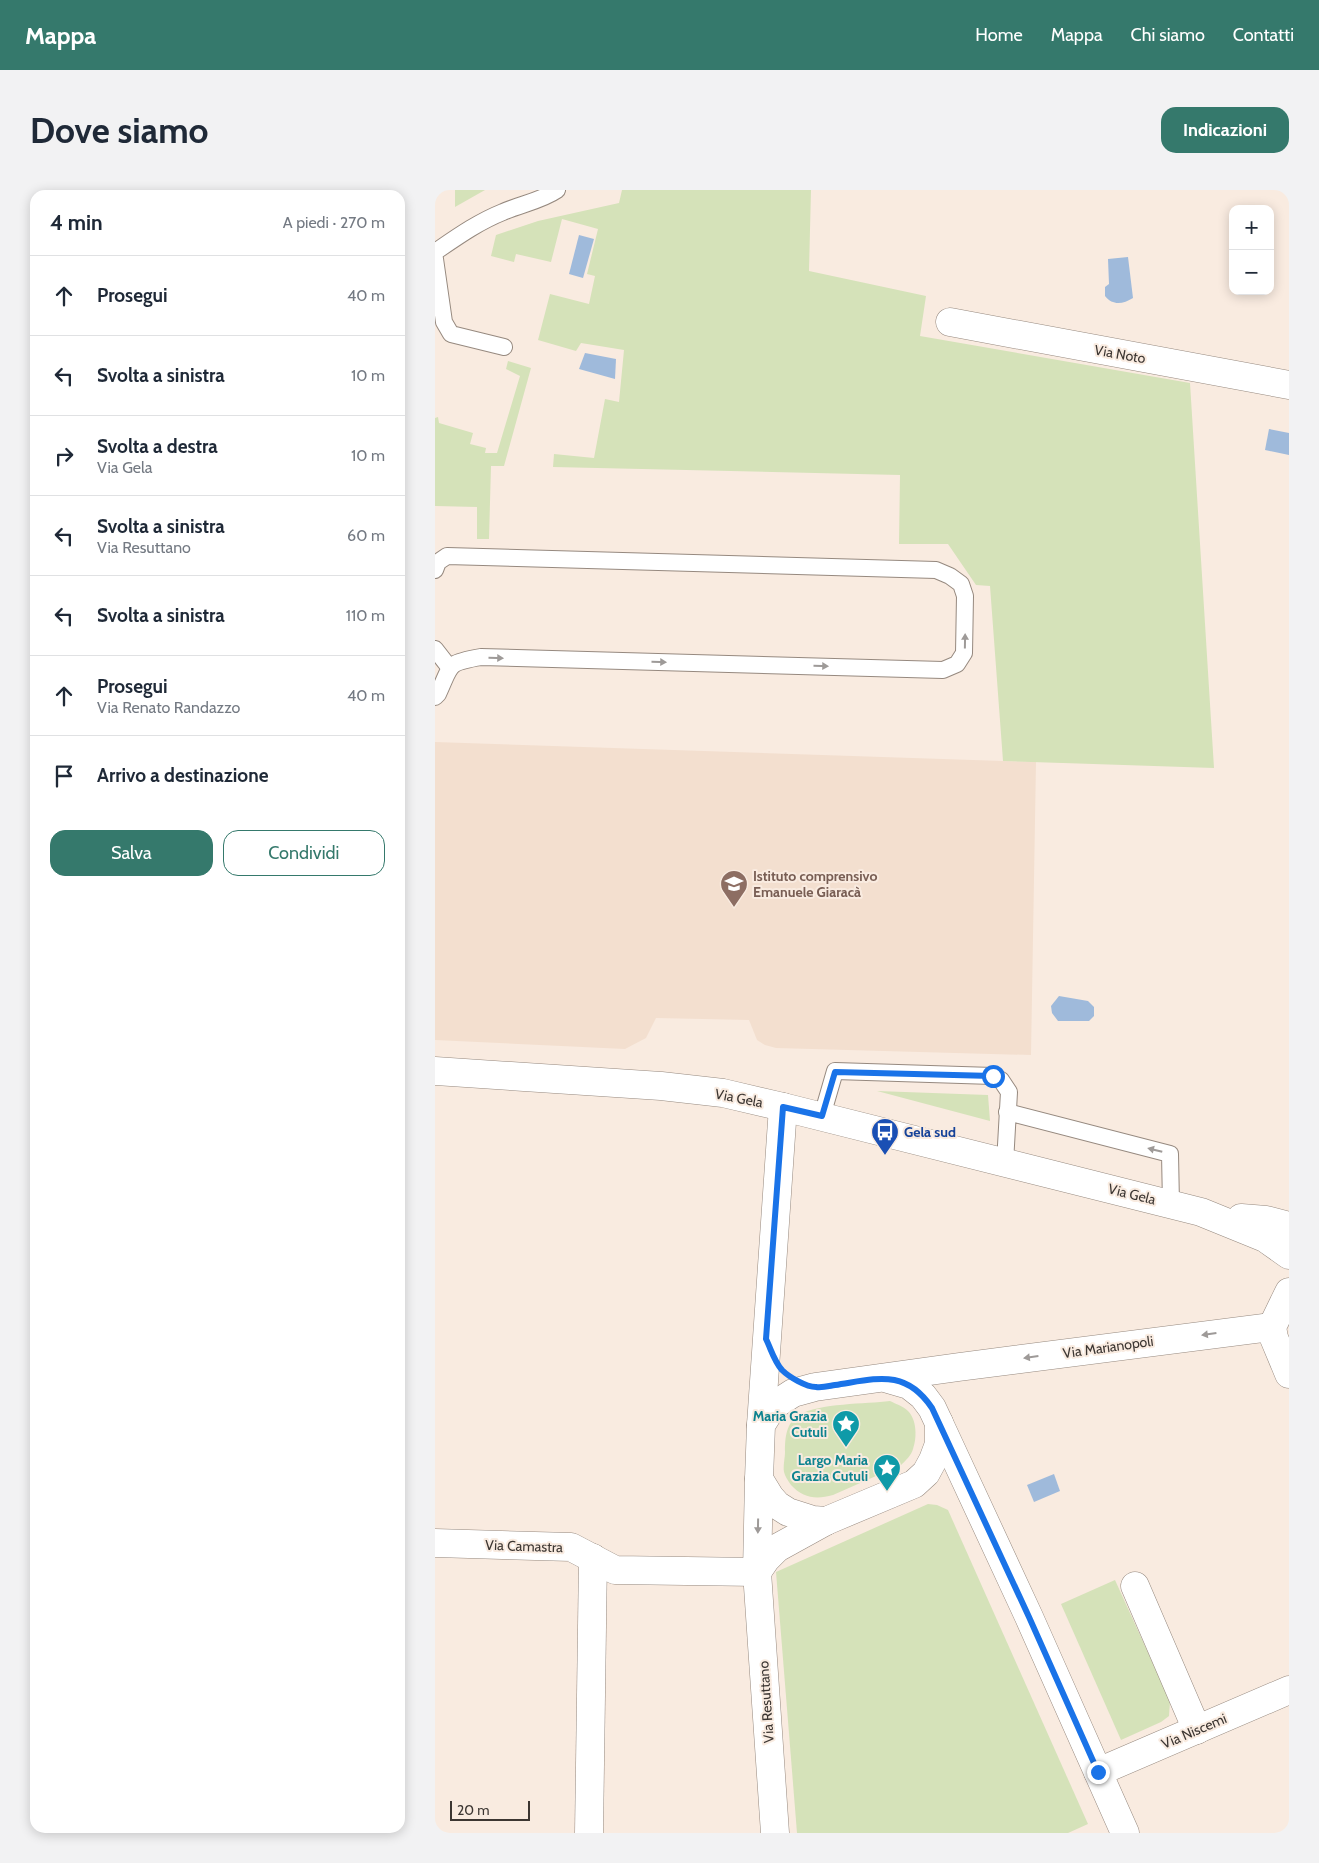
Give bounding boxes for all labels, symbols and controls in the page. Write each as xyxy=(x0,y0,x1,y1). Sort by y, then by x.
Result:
text: Mappa xyxy=(25,21,96,50)
text: Home xyxy=(975,24,1023,46)
text: Mappa xyxy=(1051,24,1103,46)
text: Chi siamo xyxy=(1131,24,1205,46)
text: Contatti xyxy=(1233,24,1294,46)
button: Indicazioni xyxy=(1161,107,1289,153)
text: Dove siamo xyxy=(30,109,209,152)
map controls xyxy=(1229,205,1274,295)
button: + xyxy=(1229,205,1274,250)
text: 4 min xyxy=(50,210,103,235)
text: A piedi · 270 m xyxy=(283,213,385,232)
button: − xyxy=(1229,250,1274,295)
icon: ahead xyxy=(50,282,78,310)
text: Prosegui xyxy=(97,284,168,307)
text: 40 m xyxy=(347,286,385,305)
street label: Via Noto xyxy=(1093,341,1147,367)
icon: left xyxy=(50,362,78,390)
text: Svolta a sinistra xyxy=(97,364,225,387)
text: 10 m xyxy=(351,366,385,385)
text: Svolta a destra xyxy=(97,435,218,458)
icon: right xyxy=(50,442,78,470)
text: 10 m xyxy=(351,446,385,465)
text: Via Gela xyxy=(97,458,152,477)
text: Svolta a sinistra xyxy=(97,515,225,538)
icon: left xyxy=(50,522,78,550)
text: 60 m xyxy=(347,526,385,545)
text: Via Resuttano xyxy=(97,538,191,557)
icon: left xyxy=(50,602,78,630)
text: Svolta a sinistra xyxy=(97,604,225,627)
text: 110 m xyxy=(346,606,385,625)
one-way arrow xyxy=(961,632,969,648)
one-way arrow xyxy=(489,654,505,662)
one-way arrow xyxy=(651,658,667,666)
one-way arrow xyxy=(814,663,830,671)
text: Prosegui xyxy=(97,675,168,698)
icon: ahead xyxy=(50,682,78,710)
text: 40 m xyxy=(347,686,385,705)
text: Via Renato Randazzo xyxy=(97,698,240,717)
icon: arrive xyxy=(50,762,78,790)
text: Arrivo a destinazione xyxy=(97,764,268,787)
button: Salva xyxy=(50,830,213,876)
button: Condividi xyxy=(223,830,385,876)
place label: Istituto comprensivo Emanuele Giaracà xyxy=(753,867,877,901)
school or university icon: Istituto comprensivo Emanuele Giaracà xyxy=(719,869,749,908)
route start xyxy=(982,1065,1005,1088)
street label: Via Gela xyxy=(713,1085,765,1112)
bus stop icon: Gela sud xyxy=(870,1117,900,1156)
place label: Gela sud xyxy=(904,1123,956,1141)
one-way arrow xyxy=(1147,1146,1162,1154)
street label: Via Gela xyxy=(1106,1179,1158,1209)
one-way arrow xyxy=(1201,1330,1217,1338)
street label: Via Marianopoli xyxy=(1061,1332,1155,1362)
one-way arrow xyxy=(1022,1354,1038,1362)
place label: Maria Grazia Cutuli xyxy=(753,1407,827,1441)
place icon: Maria Grazia Cutuli xyxy=(831,1409,861,1448)
place label: Largo Maria Grazia Cutuli xyxy=(792,1451,868,1485)
place icon: Largo Maria Grazia Cutuli xyxy=(872,1453,902,1492)
one-way arrow xyxy=(754,1518,762,1534)
street label: Via Camastra xyxy=(485,1536,564,1556)
street label: Via Resuttano xyxy=(754,1660,778,1744)
street label: Via Niscemi xyxy=(1159,1709,1229,1753)
route end xyxy=(1087,1761,1110,1784)
scale bar xyxy=(450,1798,530,1821)
text: 20 m xyxy=(457,1801,490,1819)

